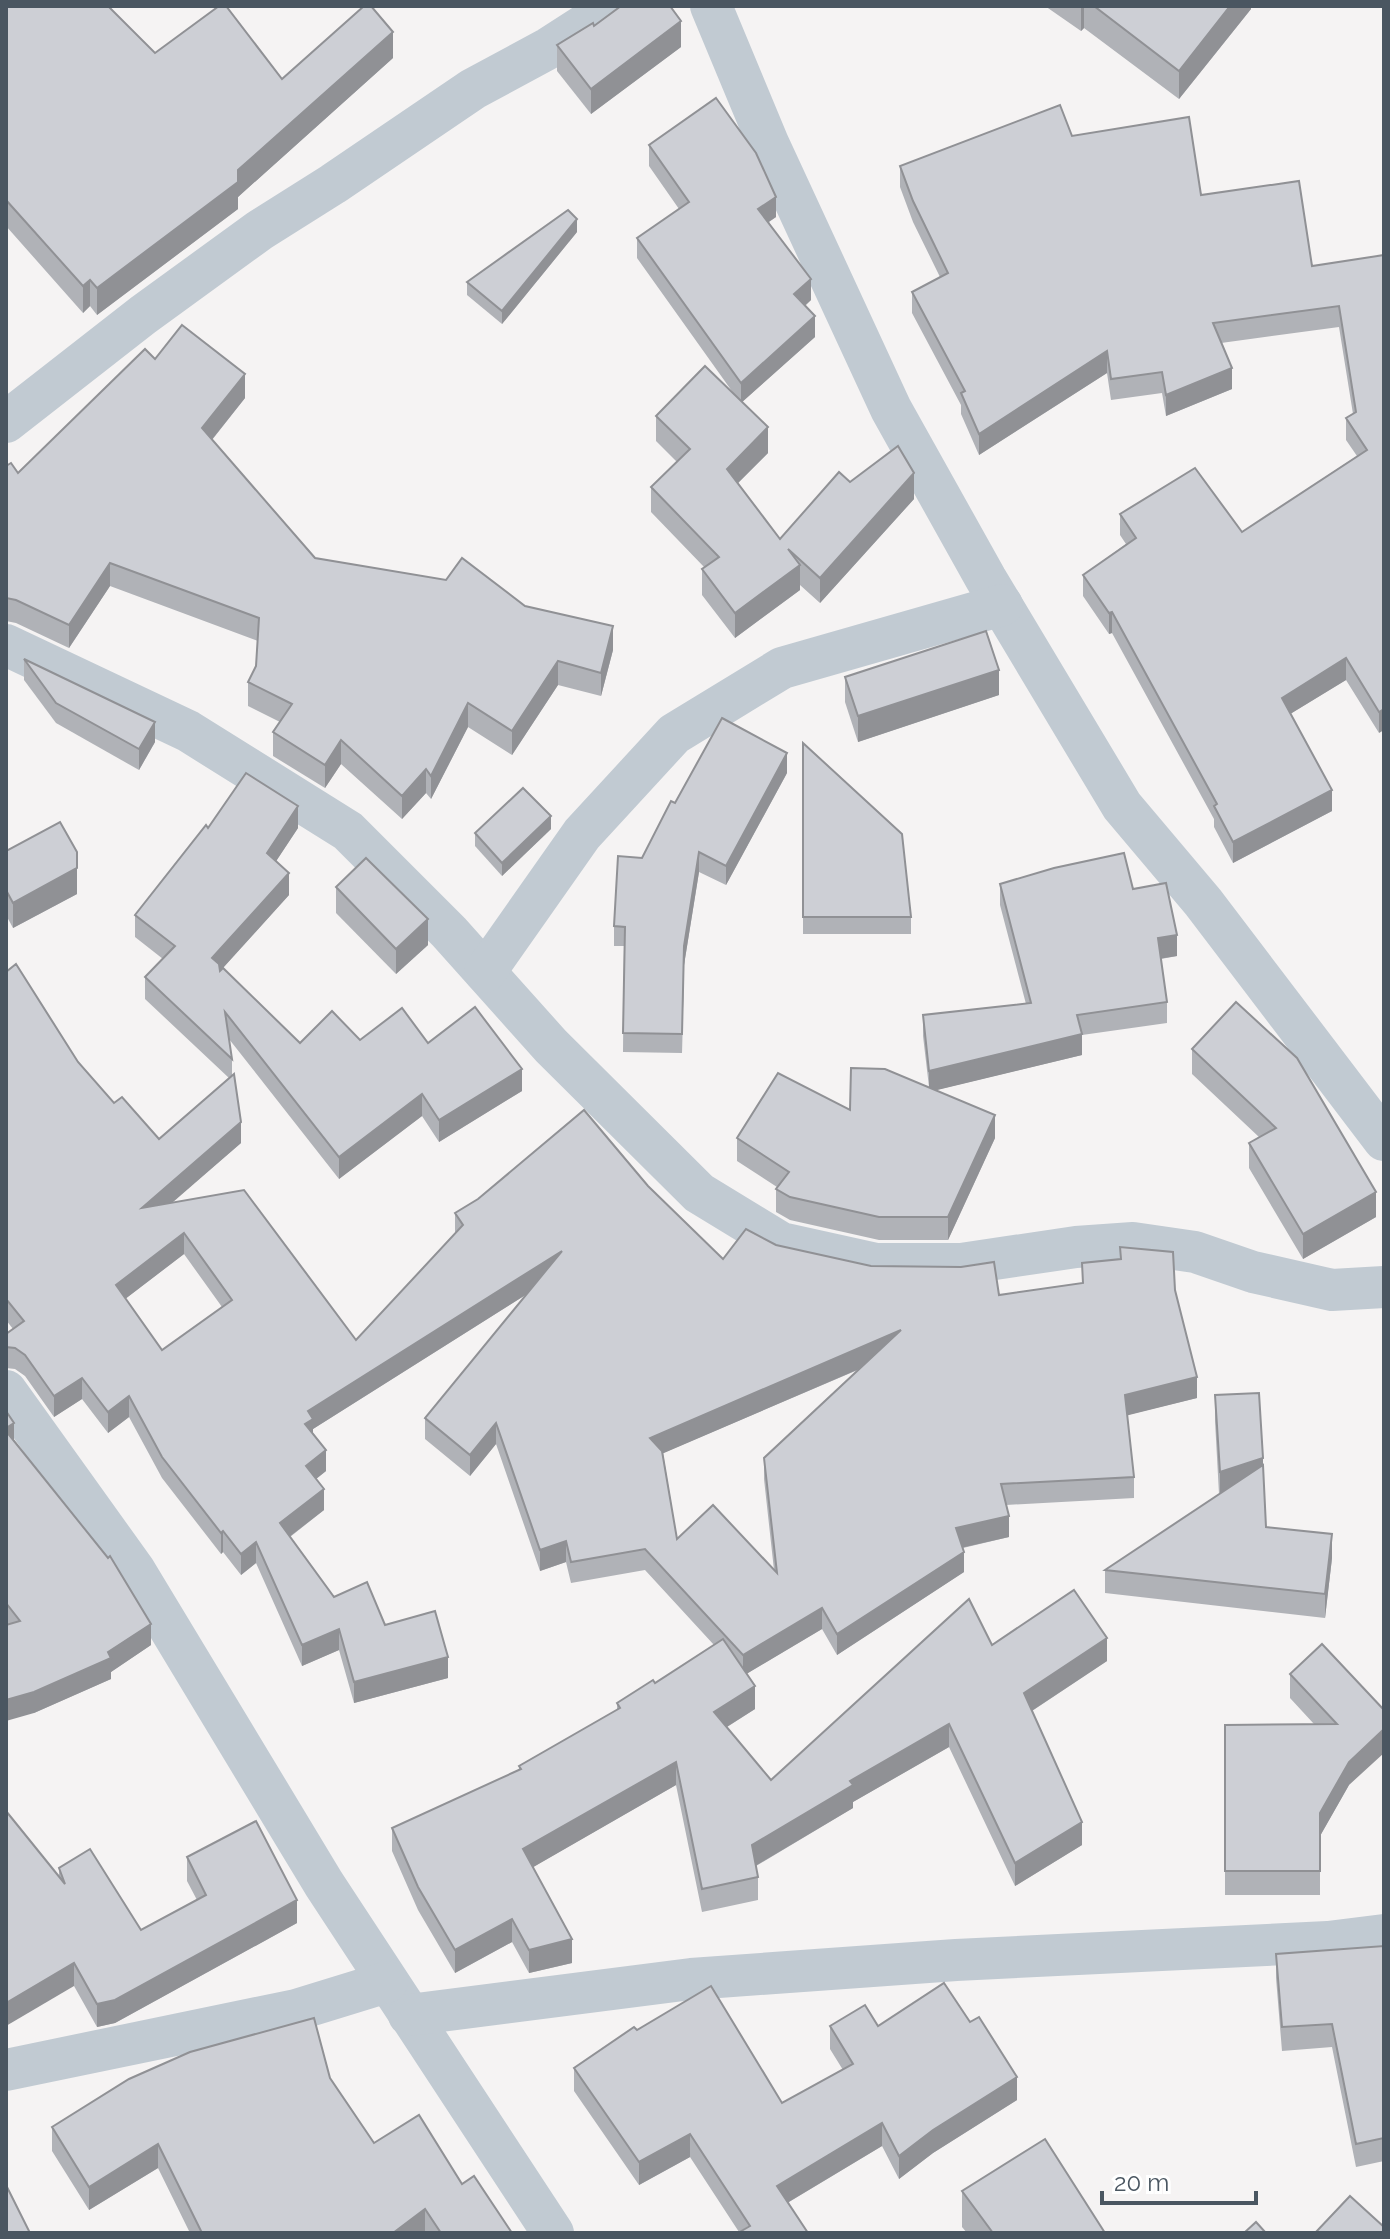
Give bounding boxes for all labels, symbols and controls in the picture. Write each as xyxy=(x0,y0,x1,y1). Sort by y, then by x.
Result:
scale bar xyxy=(1102,2155,1256,2205)
text: 20 m xyxy=(1114,2168,1169,2197)

